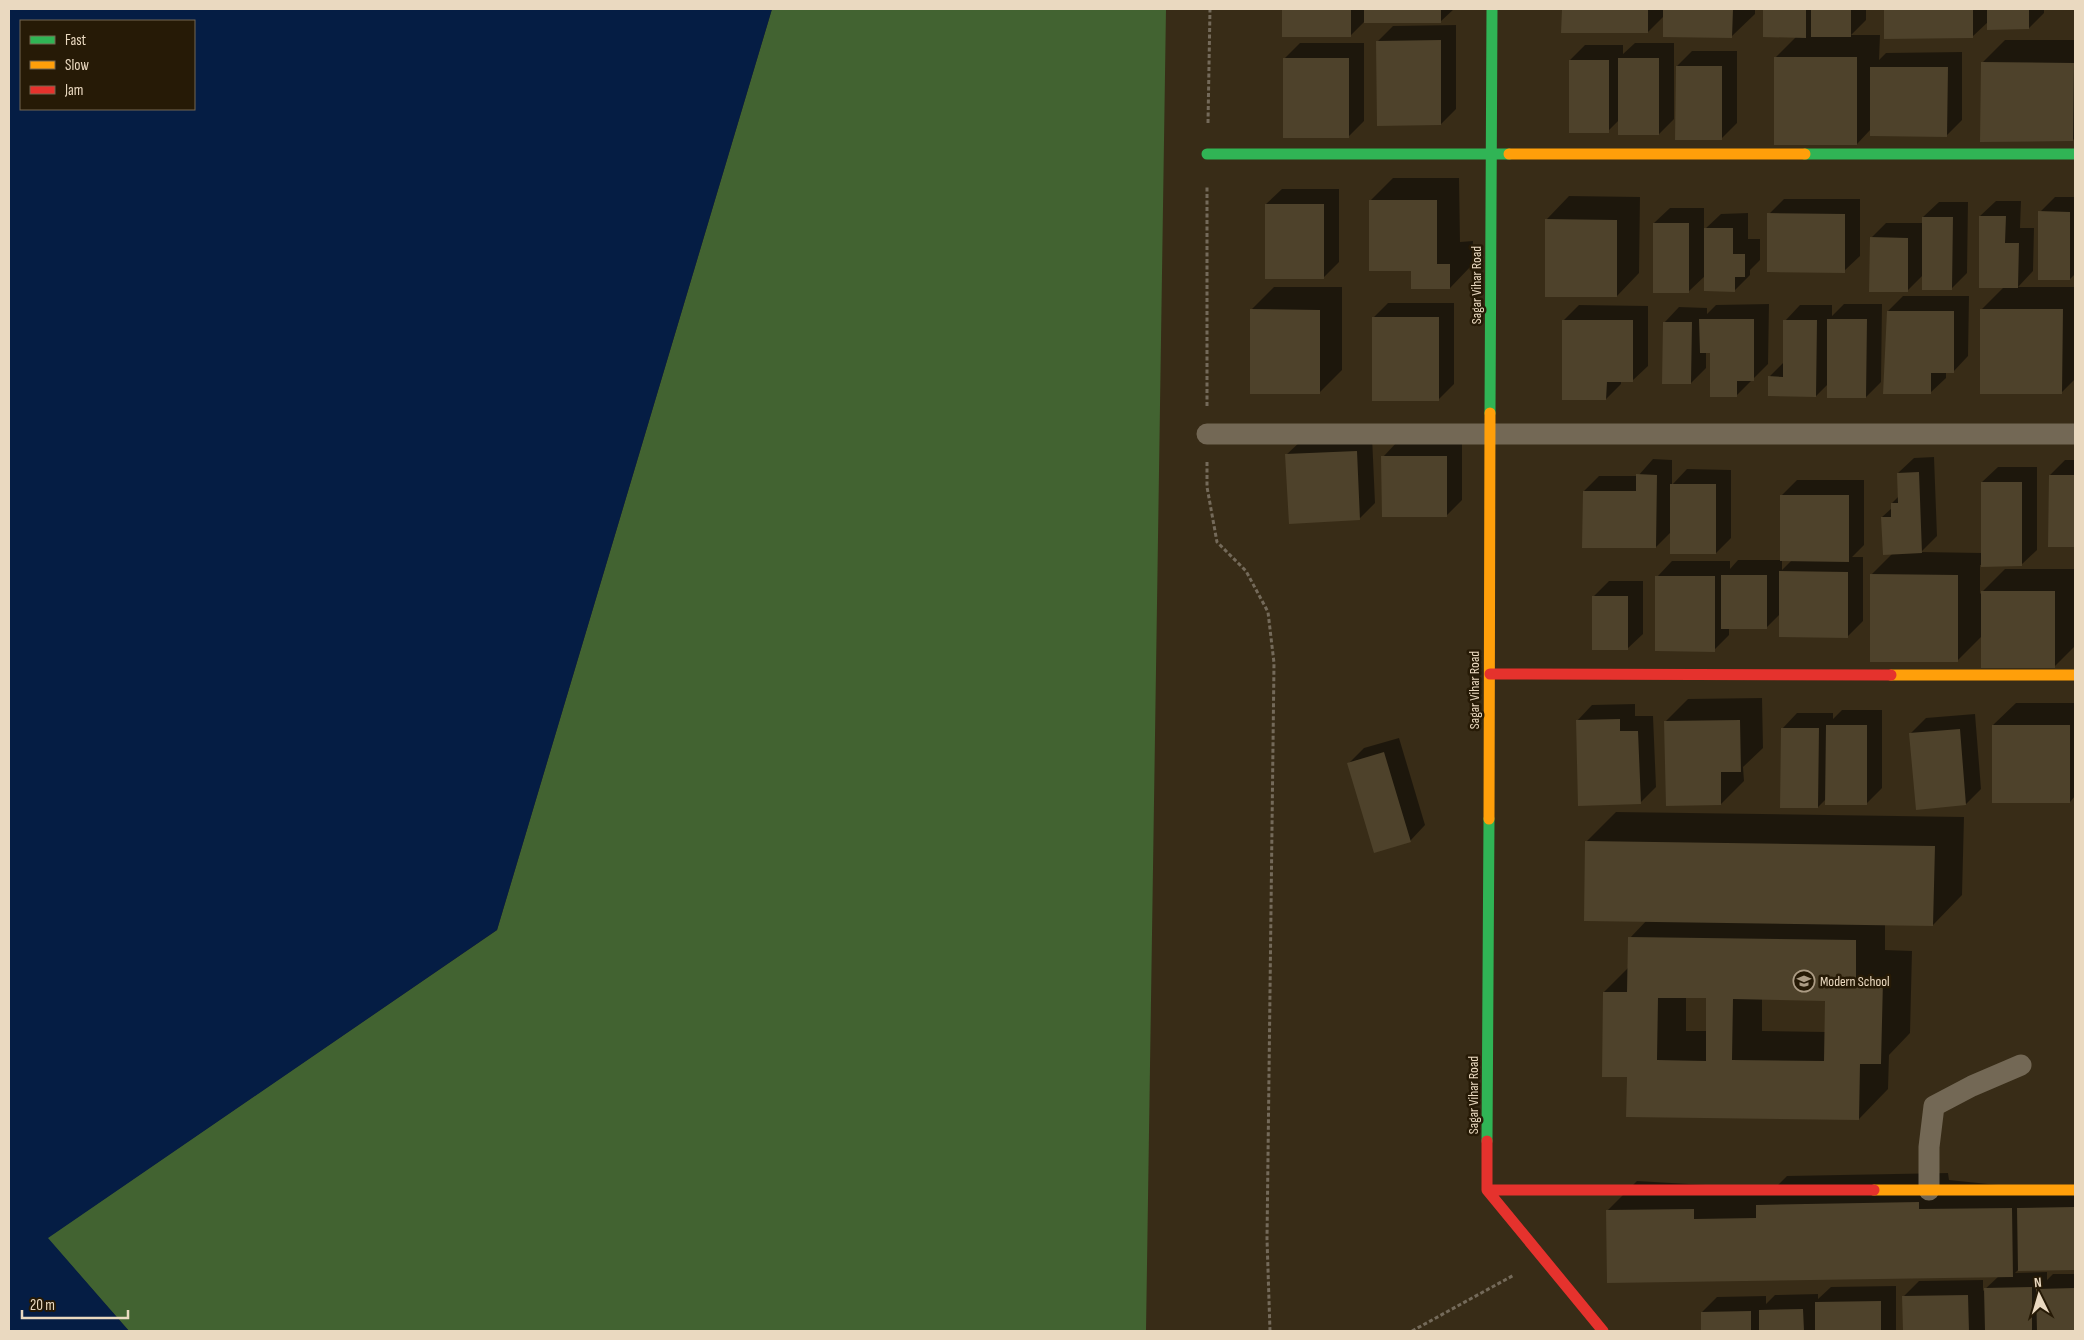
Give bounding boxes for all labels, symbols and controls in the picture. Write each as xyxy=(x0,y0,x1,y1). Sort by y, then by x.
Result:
legend xyxy=(20,20,195,110)
text: Fast xyxy=(65,31,87,50)
text: Slow xyxy=(65,56,89,75)
text: Jam xyxy=(64,81,83,100)
street label: Sagar Vihar Road xyxy=(1468,246,1485,324)
street label: Sagar Vihar Road xyxy=(1466,651,1483,729)
school or university icon: Modern School xyxy=(1792,969,1816,993)
place label: Modern School xyxy=(1820,973,1890,990)
street label: Sagar Vihar Road xyxy=(1465,1056,1482,1134)
north arrow xyxy=(2014,1270,2064,1320)
text: N xyxy=(2033,1274,2042,1291)
scale bar xyxy=(22,1288,129,1320)
text: 20 m xyxy=(30,1296,55,1315)

